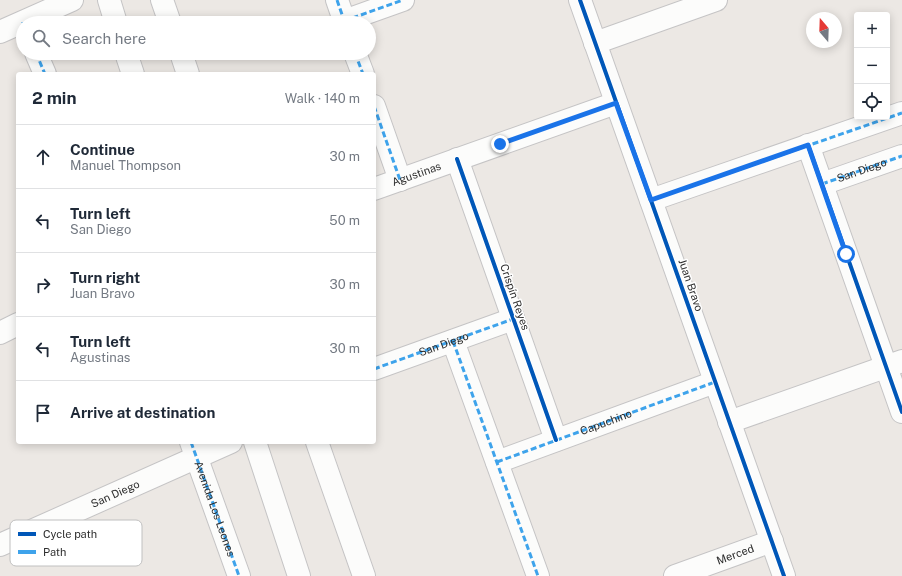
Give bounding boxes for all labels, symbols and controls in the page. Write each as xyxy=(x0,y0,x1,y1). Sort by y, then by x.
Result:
north arrow xyxy=(806,12,842,48)
map controls xyxy=(854,12,890,120)
button: + xyxy=(854,12,890,48)
search box xyxy=(16,16,376,60)
icon: search xyxy=(30,27,52,49)
text: Search here xyxy=(62,30,146,47)
button: − xyxy=(854,48,890,84)
button: locate xyxy=(854,84,890,120)
text: 2 min xyxy=(32,88,77,108)
text: Walk · 140 m xyxy=(285,91,360,106)
route end xyxy=(491,135,509,153)
text: Continue xyxy=(70,141,135,158)
icon: ahead xyxy=(32,146,54,168)
text: 30 m xyxy=(330,149,360,164)
street label: San Diego xyxy=(835,156,888,184)
text: Manuel Thompson xyxy=(70,158,181,173)
street label: Agustinas xyxy=(390,160,443,188)
text: Turn left xyxy=(70,205,131,222)
icon: left xyxy=(32,210,54,232)
text: 50 m xyxy=(329,213,360,228)
text: San Diego xyxy=(70,222,131,237)
route start xyxy=(837,245,855,263)
street label: Juan Bravo xyxy=(676,257,706,313)
street label: Crispín Reyes xyxy=(498,262,532,332)
text: Turn right xyxy=(70,269,140,286)
icon: right xyxy=(32,274,54,296)
text: 30 m xyxy=(330,277,360,292)
text: Juan Bravo xyxy=(70,286,135,301)
street label: San Diego xyxy=(417,330,470,358)
text: Turn left xyxy=(70,333,131,350)
icon: left xyxy=(32,338,54,360)
text: 30 m xyxy=(330,341,360,356)
text: Agustinas xyxy=(70,350,130,365)
icon: arrive xyxy=(32,402,54,424)
text: Arrive at destination xyxy=(70,404,215,421)
street label: Capuchino xyxy=(578,407,633,437)
street label: Avenida Los Leones xyxy=(192,459,238,559)
street label: San Diego xyxy=(89,478,141,510)
legend xyxy=(10,520,142,566)
text: Cycle path xyxy=(43,528,97,540)
street label: Merced xyxy=(715,542,756,567)
text: Path xyxy=(43,546,66,558)

